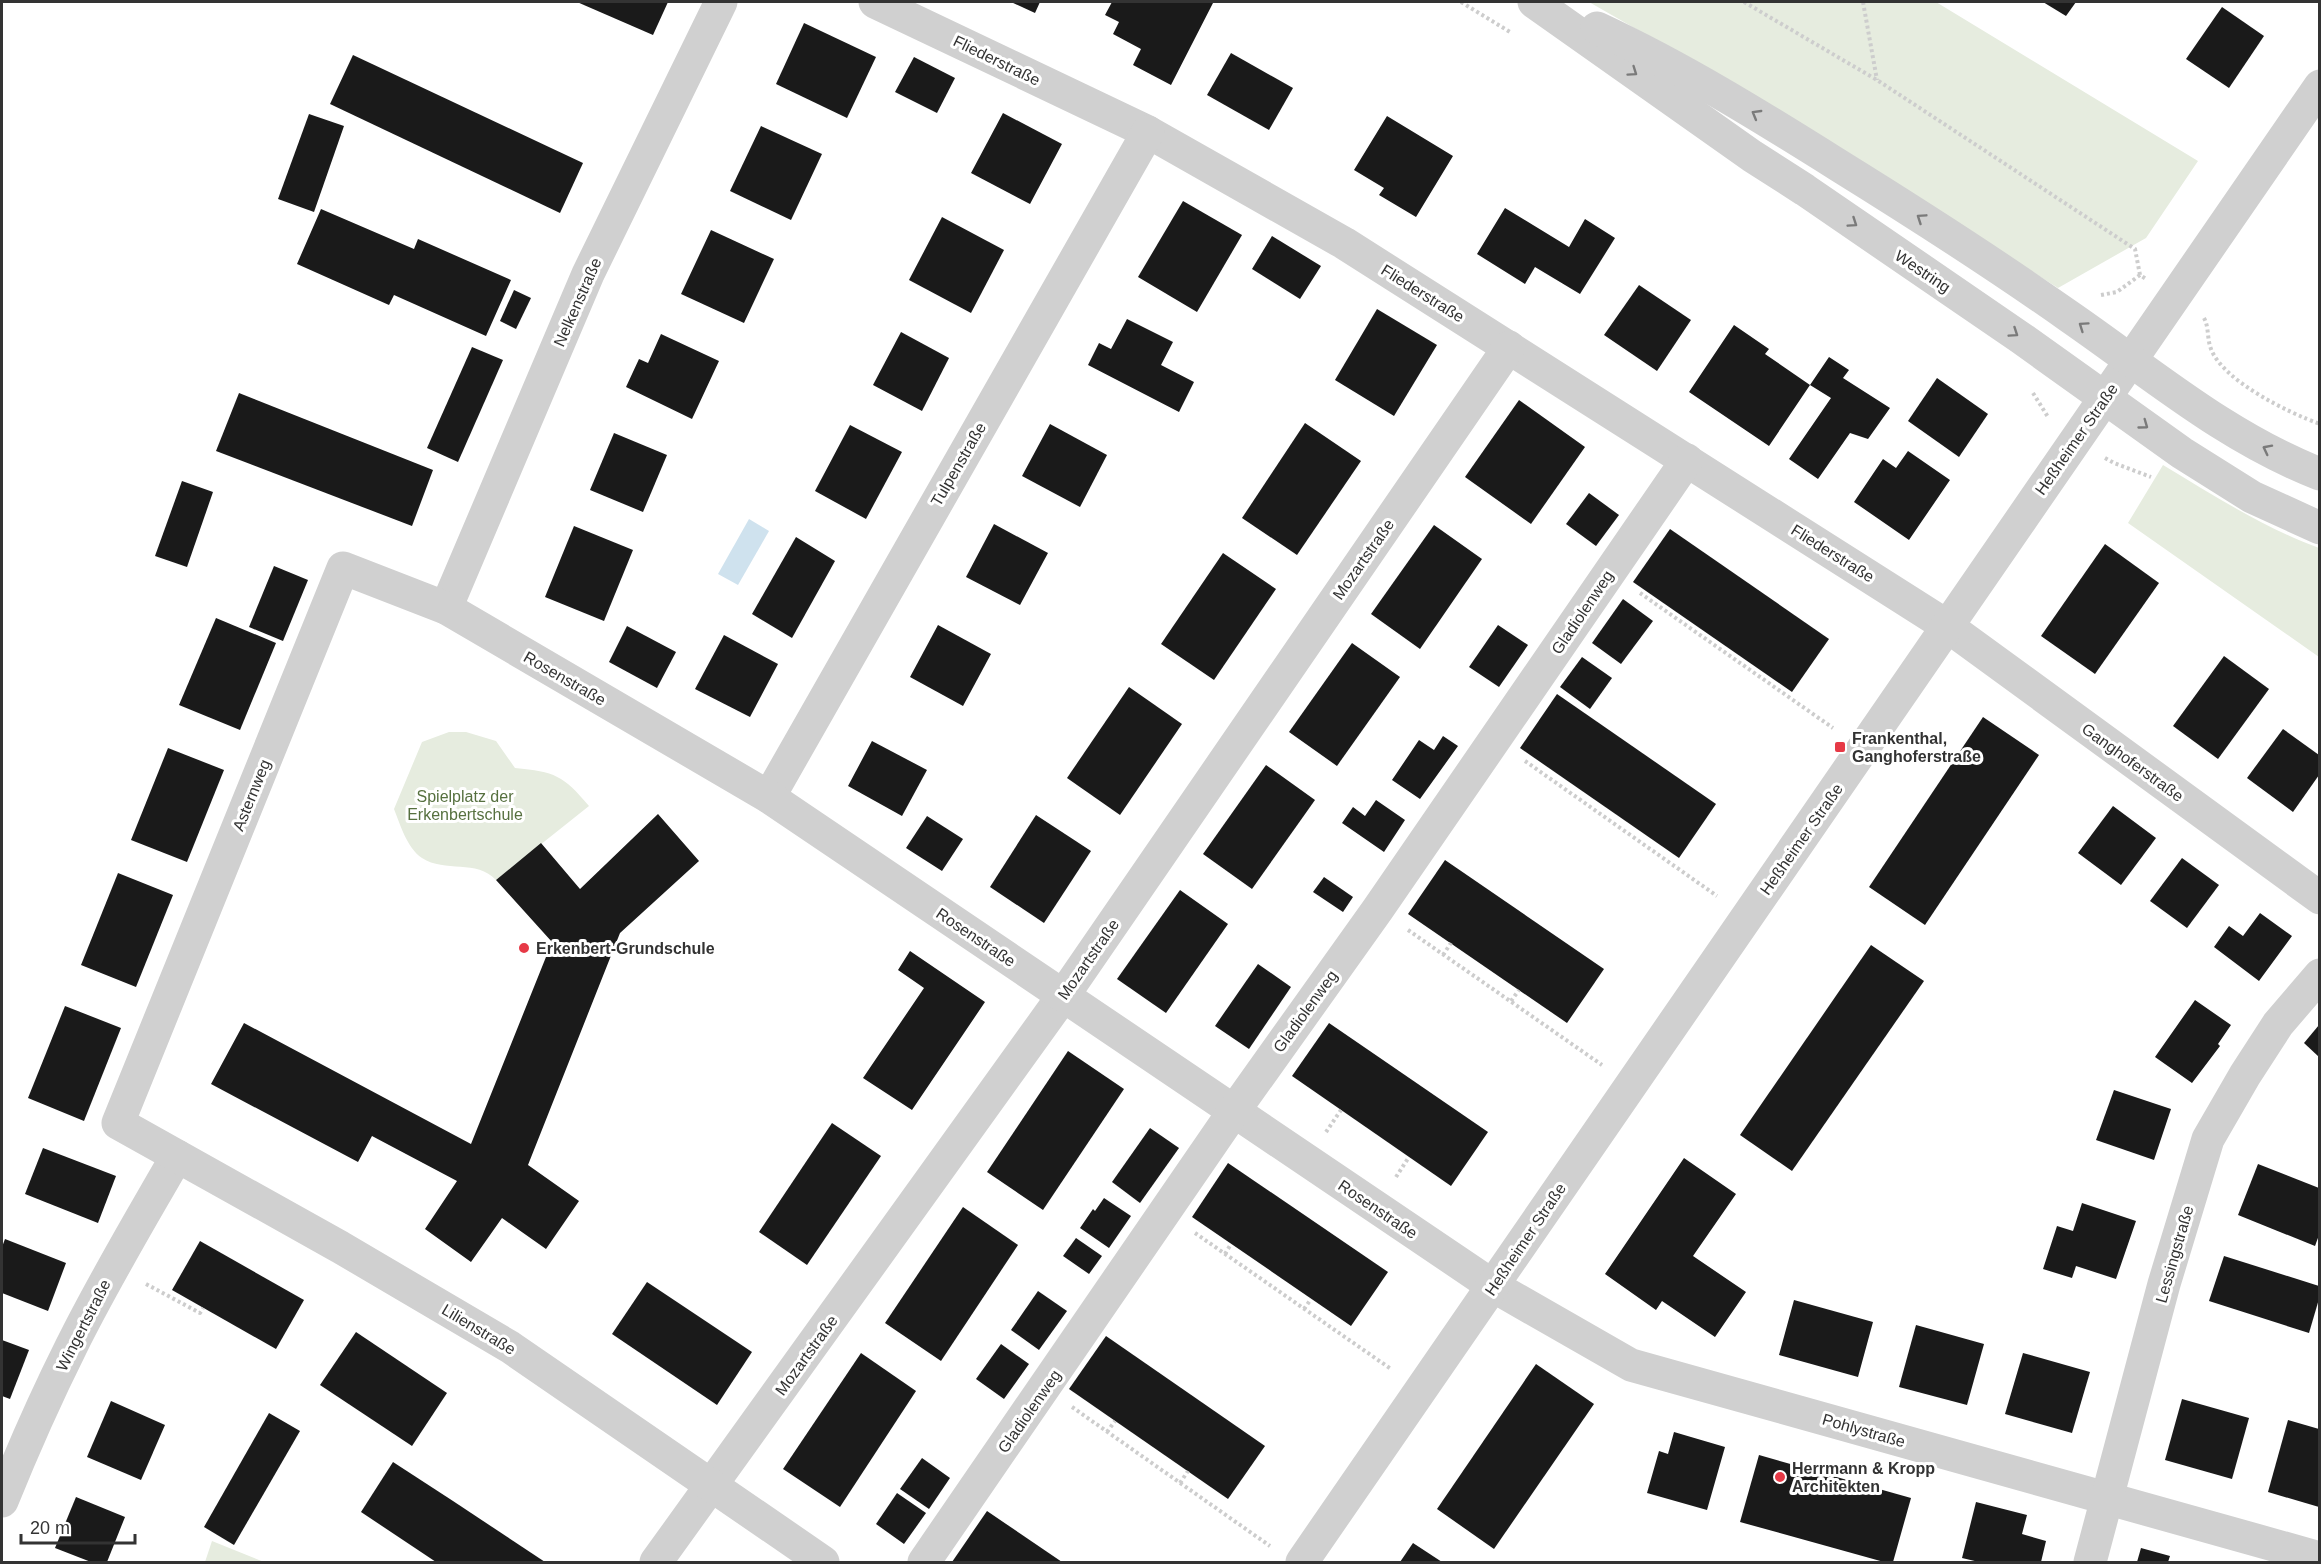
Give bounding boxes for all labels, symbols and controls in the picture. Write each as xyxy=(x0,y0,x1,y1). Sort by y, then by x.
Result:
street label: Fliederstraße xyxy=(951,32,1043,89)
one-way arrow xyxy=(1626,65,1637,76)
one-way arrow xyxy=(1751,109,1762,121)
one-way arrow xyxy=(1916,214,1927,225)
one-way arrow xyxy=(1847,216,1858,227)
street label: Westring xyxy=(1892,247,1954,296)
street label: Nelkenstraße xyxy=(550,255,605,349)
street label: Fliederstraße xyxy=(1378,261,1467,326)
one-way arrow xyxy=(2078,322,2089,333)
one-way arrow xyxy=(2008,326,2019,337)
street label: Heßheimer Straße xyxy=(2032,380,2121,498)
one-way arrow xyxy=(2137,418,2148,429)
street label: Tulpenstraße xyxy=(928,419,989,509)
one-way arrow xyxy=(2262,445,2273,457)
street label: Mozartstraße xyxy=(1329,516,1397,603)
street label: Fliederstraße xyxy=(1788,521,1877,586)
street label: Gladiolenweg xyxy=(1548,567,1617,657)
street label: Rosenstraße xyxy=(521,648,609,709)
street label: Ganghoferstraße xyxy=(2079,720,2187,805)
place label: Frankenthal, Ganghoferstraße xyxy=(1852,730,1981,765)
marker: Frankenthal, Ganghoferstraße xyxy=(1833,740,1847,754)
street label: Asternweg xyxy=(229,757,274,833)
street label: Heßheimer Straße xyxy=(1757,780,1846,898)
park label: Spielplatz der Erkenbertschule xyxy=(407,788,523,823)
street label: Rosenstraße xyxy=(933,905,1019,970)
street label: Mozartstraße xyxy=(1054,916,1122,1003)
place label: Erkenbert-Grundschule xyxy=(536,940,715,957)
marker: Erkenbert-Grundschule xyxy=(517,941,531,955)
street label: Gladiolenweg xyxy=(1270,967,1341,1056)
street label: Rosenstraße xyxy=(1335,1177,1421,1242)
street label: Heßheimer Straße xyxy=(1482,1180,1569,1299)
street label: Lessingstraße xyxy=(2152,1203,2197,1305)
street label: Wingertstraße xyxy=(53,1277,114,1374)
street label: Lilienstraße xyxy=(439,1301,519,1358)
street label: Mozartstraße xyxy=(772,1312,841,1398)
street label: Gladiolenweg xyxy=(995,1367,1064,1456)
street label: Pohlystraße xyxy=(1820,1411,1907,1450)
place label: Herrmann & Kropp Architekten xyxy=(1792,1460,1935,1495)
marker: Herrmann & Kropp Architekten xyxy=(1773,1470,1787,1484)
scale bar xyxy=(21,1507,135,1545)
text: 20 m xyxy=(30,1518,70,1538)

